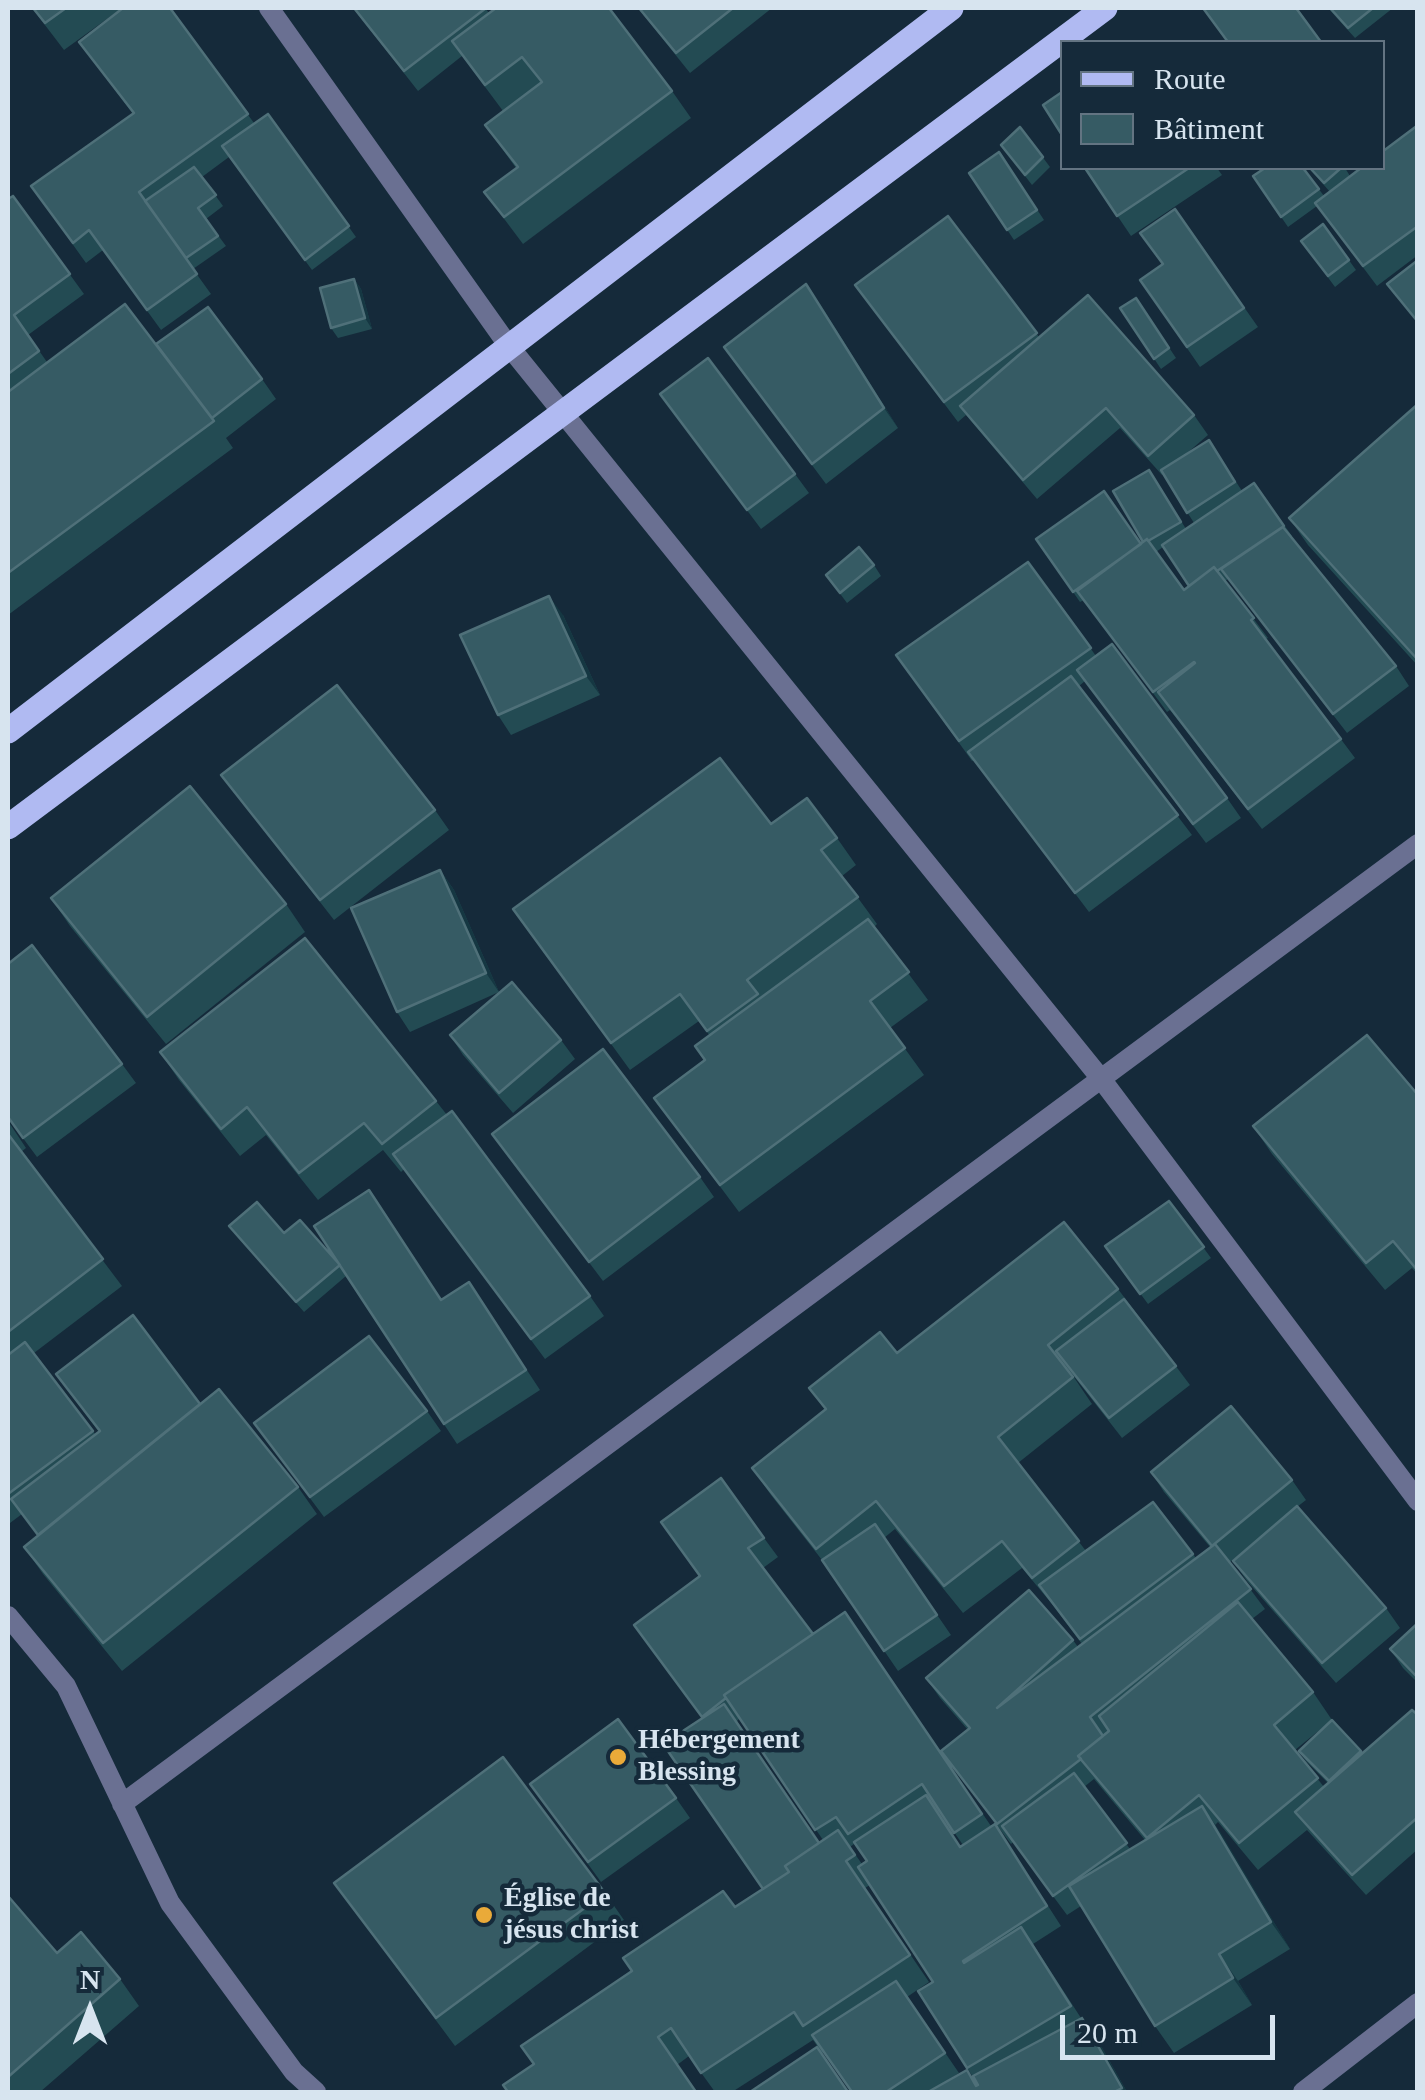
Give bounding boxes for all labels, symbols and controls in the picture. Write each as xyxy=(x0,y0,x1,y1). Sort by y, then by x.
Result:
legend xyxy=(1060,40,1385,170)
text: Route xyxy=(1154,62,1226,95)
text: Bâtiment xyxy=(1154,112,1264,145)
place label: Hébergement Blessing xyxy=(638,1724,800,1790)
marker: Hébergement Blessing xyxy=(607,1746,629,1768)
place label: Église de jésus christ xyxy=(504,1882,639,1948)
marker: Église de jésus christ xyxy=(473,1904,495,1926)
north arrow xyxy=(40,1960,140,2060)
text: N xyxy=(80,1964,100,1995)
scale bar xyxy=(1065,1995,1280,2057)
text: 20 m xyxy=(1077,2016,1138,2049)

